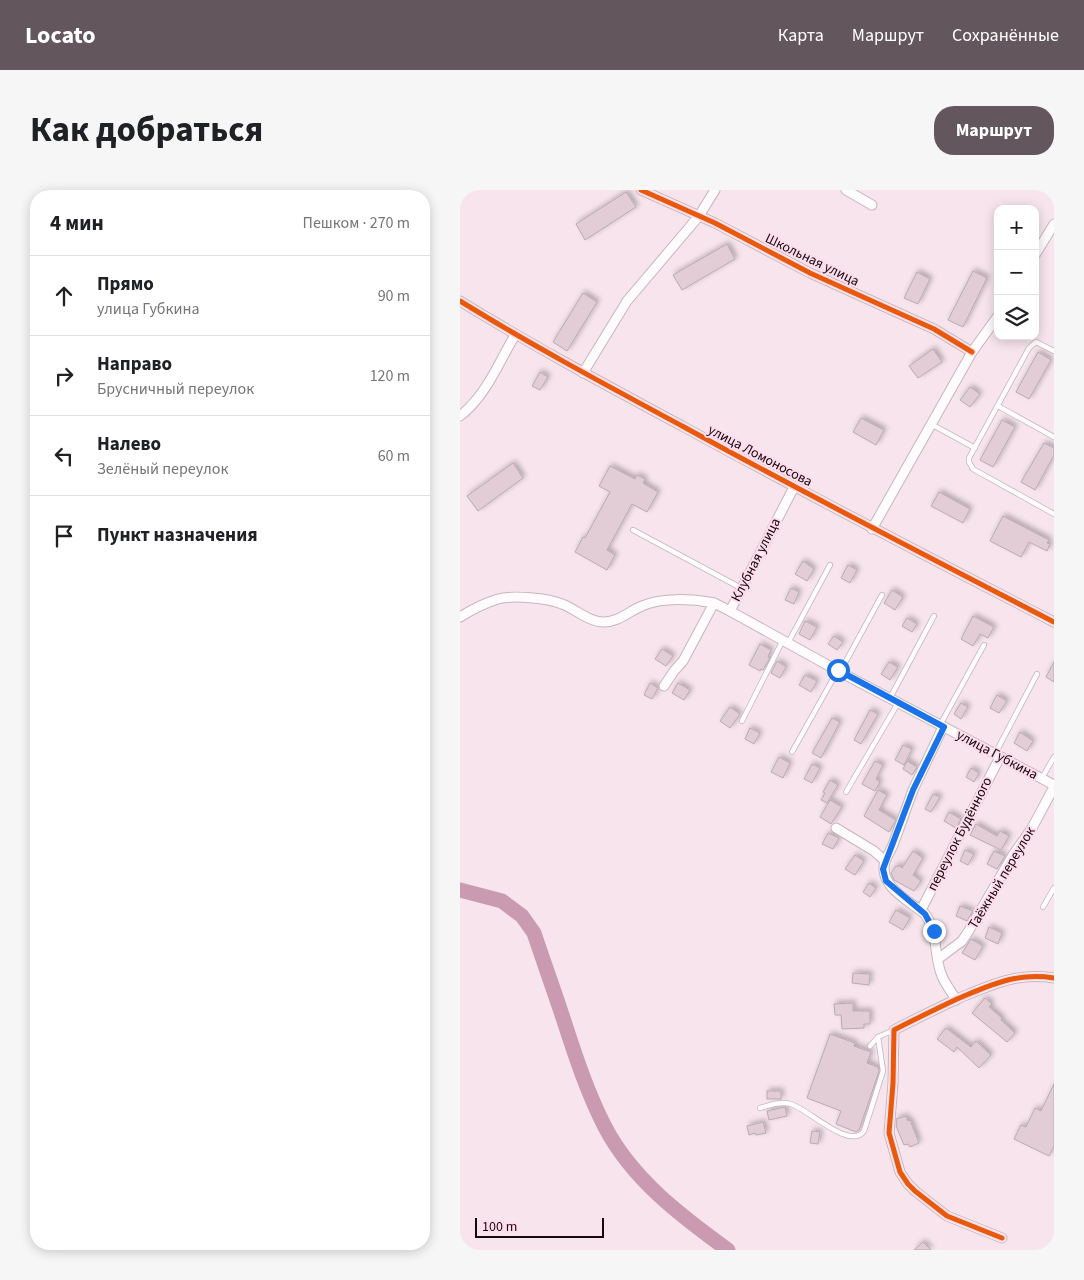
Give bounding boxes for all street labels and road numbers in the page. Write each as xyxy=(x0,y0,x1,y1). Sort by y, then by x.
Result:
street label: Школьная улица xyxy=(762,229,862,291)
street label: улица Ломоносова xyxy=(704,420,816,492)
street label: Клубная улица xyxy=(726,515,786,605)
street label: улица Губкина xyxy=(953,725,1041,785)
street label: переулок Будённого xyxy=(923,774,997,894)
street label: Таёжный переулок xyxy=(964,823,1040,933)

